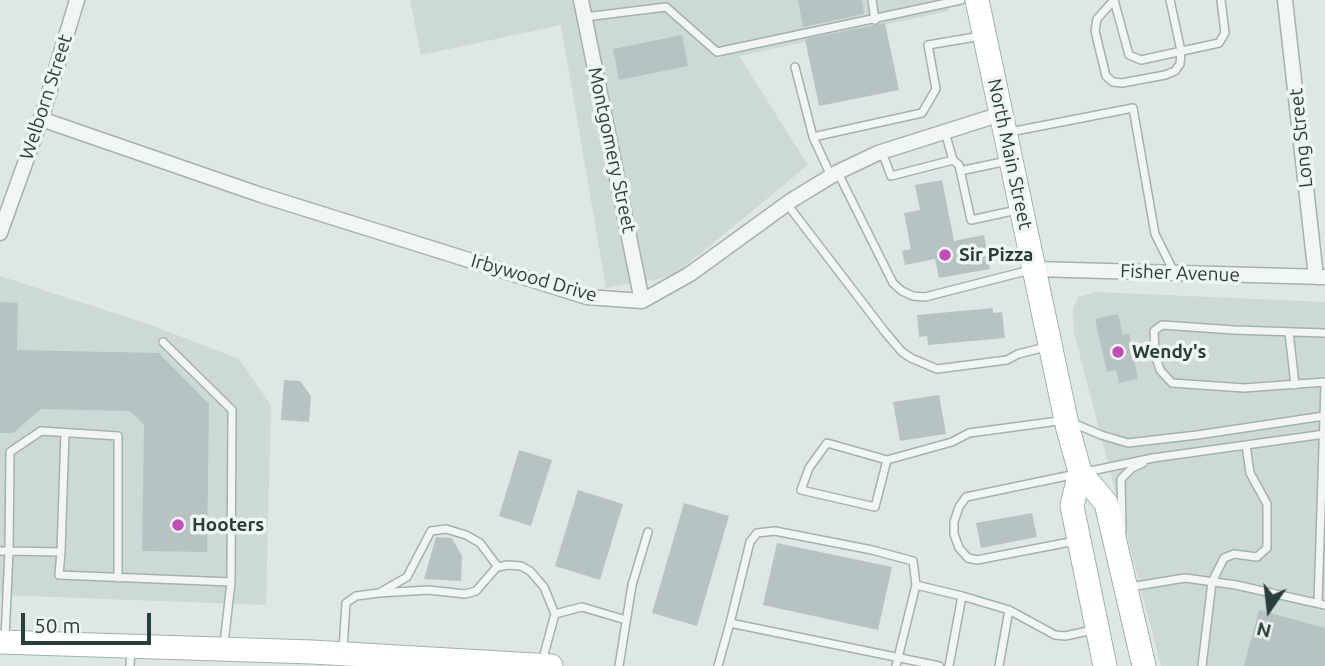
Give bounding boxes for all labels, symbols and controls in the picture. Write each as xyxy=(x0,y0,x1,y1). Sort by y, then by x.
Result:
street label: Welborn Street xyxy=(15,31,77,163)
street label: Montgomery Street xyxy=(583,65,641,235)
street label: North Main Street xyxy=(983,76,1037,232)
street label: Long Street xyxy=(1284,87,1318,189)
place label: Sir Pizza xyxy=(959,244,1033,266)
marker: Sir Pizza xyxy=(937,247,953,263)
street label: Irbywood Drive xyxy=(468,249,600,307)
street label: Fisher Avenue xyxy=(1120,260,1240,286)
place label: Wendy's xyxy=(1132,341,1207,363)
marker: Wendy's xyxy=(1110,344,1126,360)
place label: Hooters xyxy=(192,514,264,536)
marker: Hooters xyxy=(170,517,186,533)
north arrow xyxy=(1234,575,1304,645)
scale bar xyxy=(24,600,154,644)
text: 50 m xyxy=(34,613,81,637)
text: N xyxy=(1254,618,1273,643)

